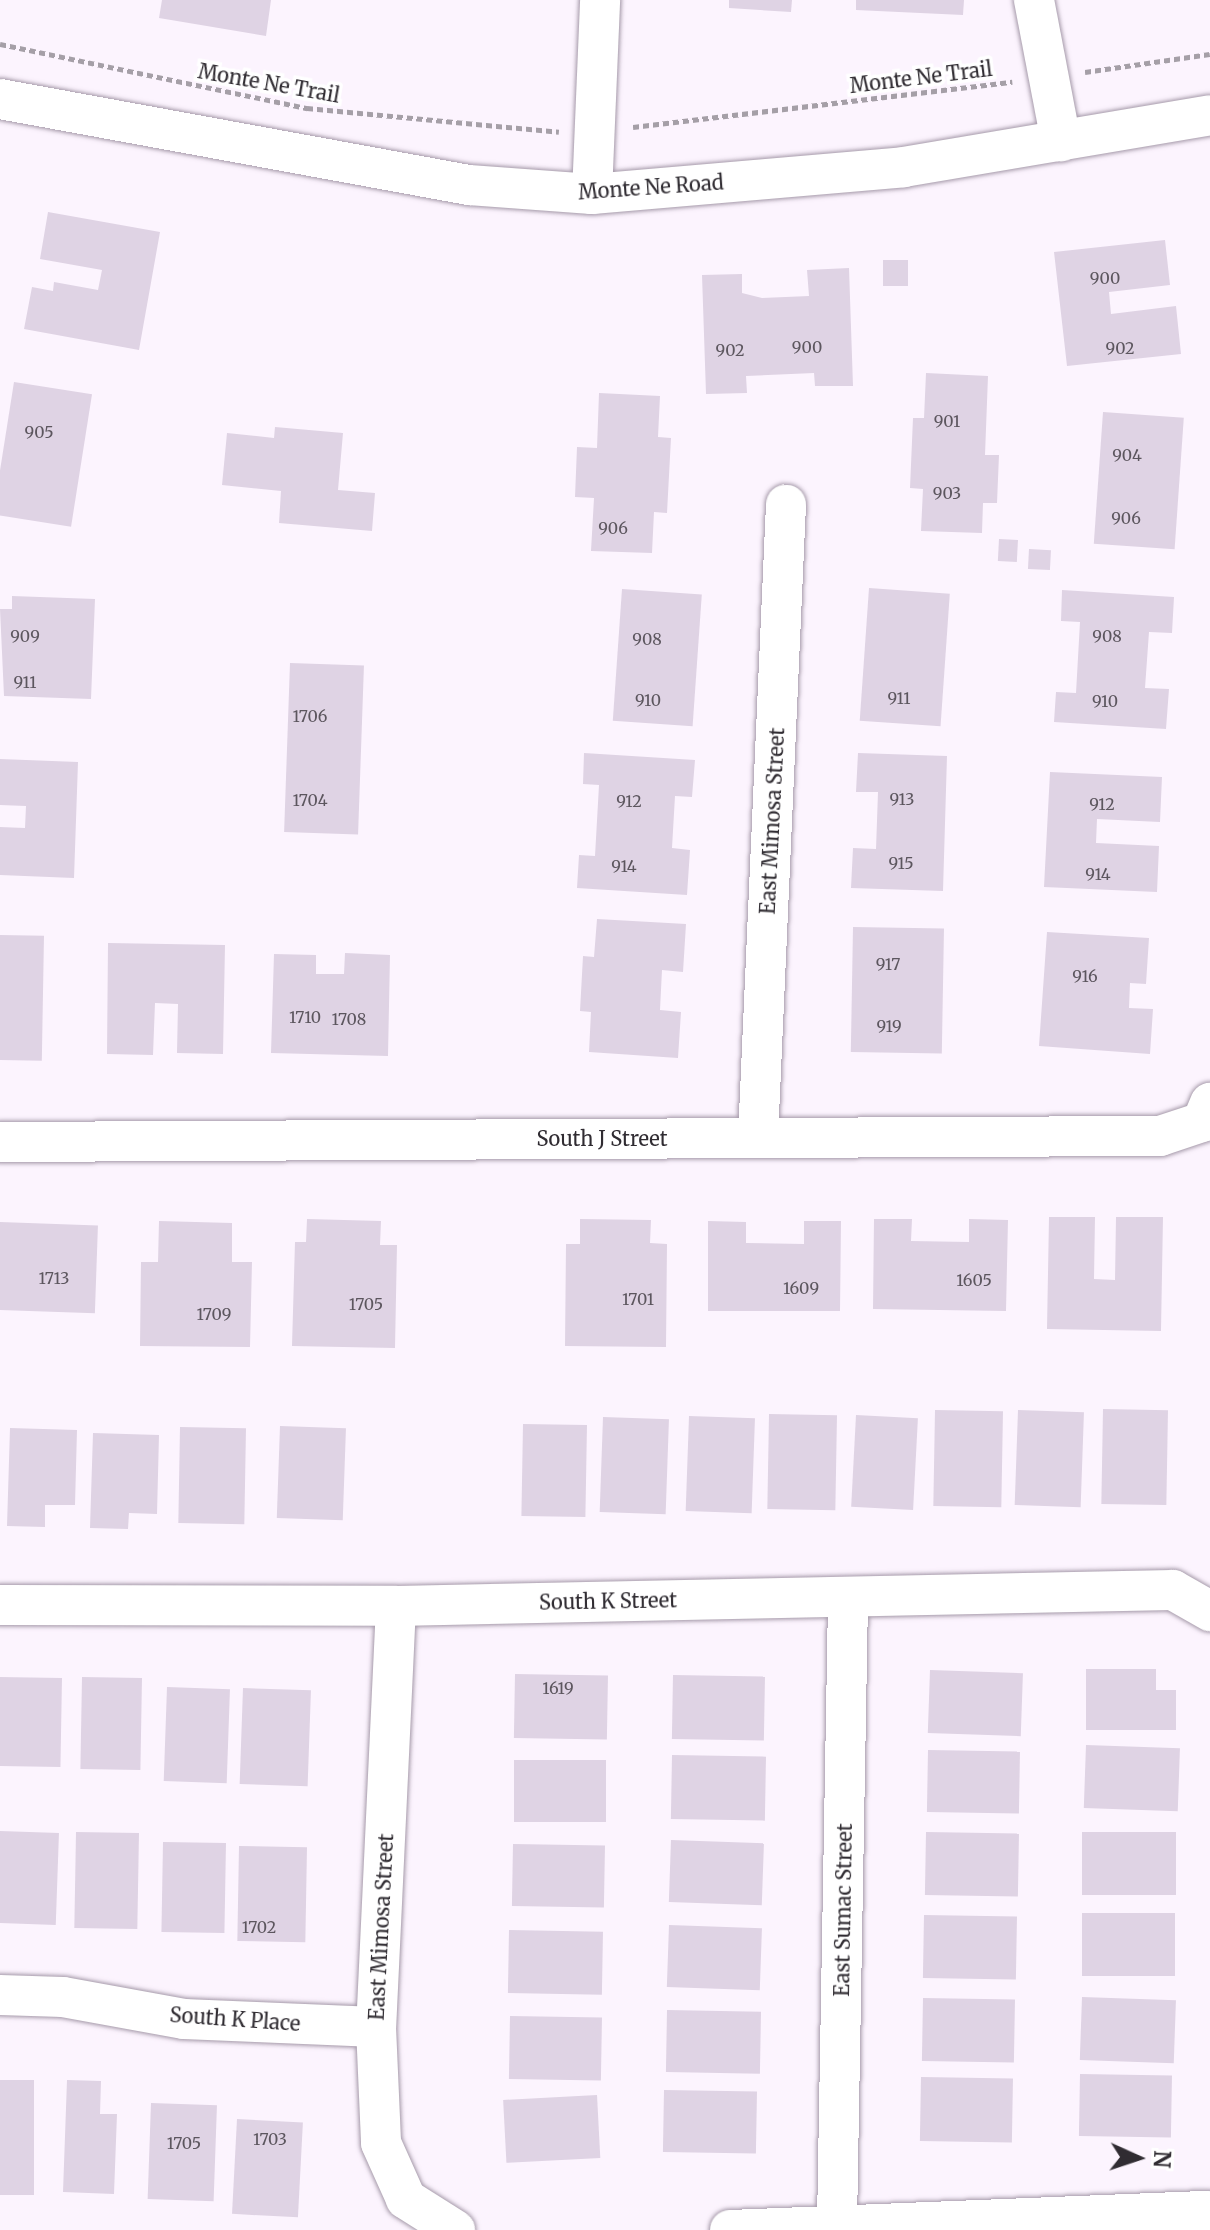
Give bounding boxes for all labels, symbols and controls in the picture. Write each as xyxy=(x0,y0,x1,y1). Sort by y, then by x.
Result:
street label: Monte Ne Trail xyxy=(848,56,994,98)
street label: Monte Ne Trail xyxy=(196,59,342,107)
street label: Monte Ne Road xyxy=(577,170,725,204)
house number: 900 xyxy=(1090,268,1120,288)
house number: 900 xyxy=(792,337,822,357)
house number: 902 xyxy=(1105,338,1135,358)
house number: 902 xyxy=(715,340,745,360)
house number: 901 xyxy=(934,411,960,431)
house number: 905 xyxy=(24,422,54,442)
house number: 904 xyxy=(1112,445,1142,465)
house number: 903 xyxy=(933,483,961,503)
house number: 906 xyxy=(1111,508,1141,528)
house number: 906 xyxy=(598,518,628,538)
house number: 909 xyxy=(10,626,40,646)
house number: 908 xyxy=(1092,626,1122,646)
house number: 908 xyxy=(632,629,662,649)
house number: 911 xyxy=(13,672,37,692)
house number: 911 xyxy=(887,688,911,708)
house number: 910 xyxy=(635,690,661,710)
house number: 910 xyxy=(1092,691,1118,711)
house number: 1706 xyxy=(293,706,327,726)
street label: East Mimosa Street xyxy=(755,727,789,915)
house number: 913 xyxy=(889,789,915,809)
house number: 1704 xyxy=(293,790,327,810)
house number: 912 xyxy=(616,791,642,811)
house number: 912 xyxy=(1089,794,1115,814)
house number: 915 xyxy=(888,853,914,873)
house number: 914 xyxy=(611,856,637,876)
house number: 914 xyxy=(1085,864,1111,884)
house number: 917 xyxy=(876,954,900,974)
house number: 916 xyxy=(1072,966,1098,986)
house number: 1710 xyxy=(289,1007,321,1027)
house number: 1708 xyxy=(332,1009,366,1029)
house number: 919 xyxy=(876,1016,902,1036)
street label: South J Street xyxy=(536,1126,668,1150)
house number: 1713 xyxy=(38,1268,70,1288)
house number: 1605 xyxy=(956,1270,992,1290)
house number: 1609 xyxy=(783,1278,819,1298)
house number: 1701 xyxy=(622,1289,654,1309)
house number: 1705 xyxy=(349,1294,383,1314)
house number: 1709 xyxy=(197,1304,231,1324)
street label: South K Street xyxy=(539,1588,677,1614)
house number: 1619 xyxy=(542,1678,574,1698)
street label: East Sumac Street xyxy=(829,1823,857,1997)
street label: East Mimosa Street xyxy=(364,1833,398,2021)
house number: 1702 xyxy=(242,1917,276,1937)
street label: South K Place xyxy=(169,2002,301,2036)
north arrow xyxy=(1098,2118,1178,2198)
house number: 1703 xyxy=(253,2129,287,2149)
house number: 1705 xyxy=(167,2133,201,2153)
text: N xyxy=(1148,2150,1176,2169)

